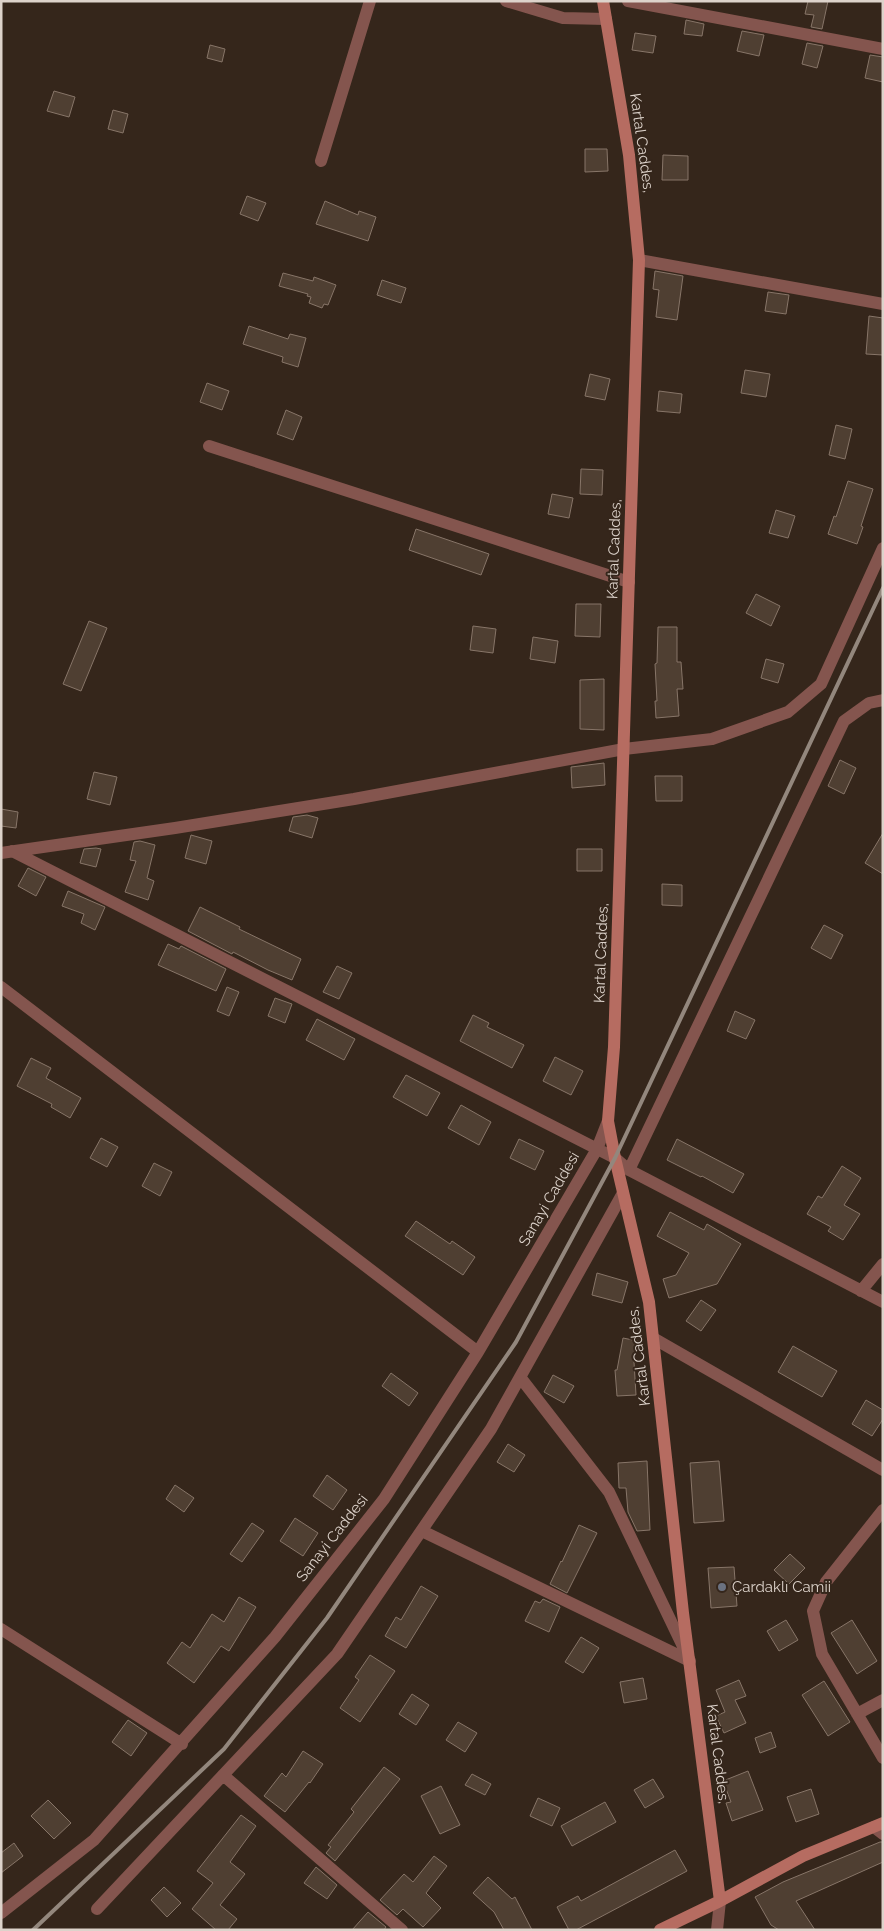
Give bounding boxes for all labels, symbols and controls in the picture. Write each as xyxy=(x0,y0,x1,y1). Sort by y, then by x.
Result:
street label: Kartal Caddes, xyxy=(626,92,658,194)
street label: Kartal Caddes, xyxy=(603,499,625,599)
street label: Kartal Caddes, xyxy=(590,903,612,1003)
street label: Sanayi Caddesi xyxy=(515,1149,583,1249)
street label: Kartal Caddes, xyxy=(624,1305,654,1407)
street label: Sanayi Caddesi xyxy=(292,1491,372,1585)
place label: Çardaklı Camii xyxy=(732,1578,831,1596)
marker: Çardaklı Camii xyxy=(716,1581,728,1593)
street label: Kartal Caddes, xyxy=(703,1703,733,1805)

